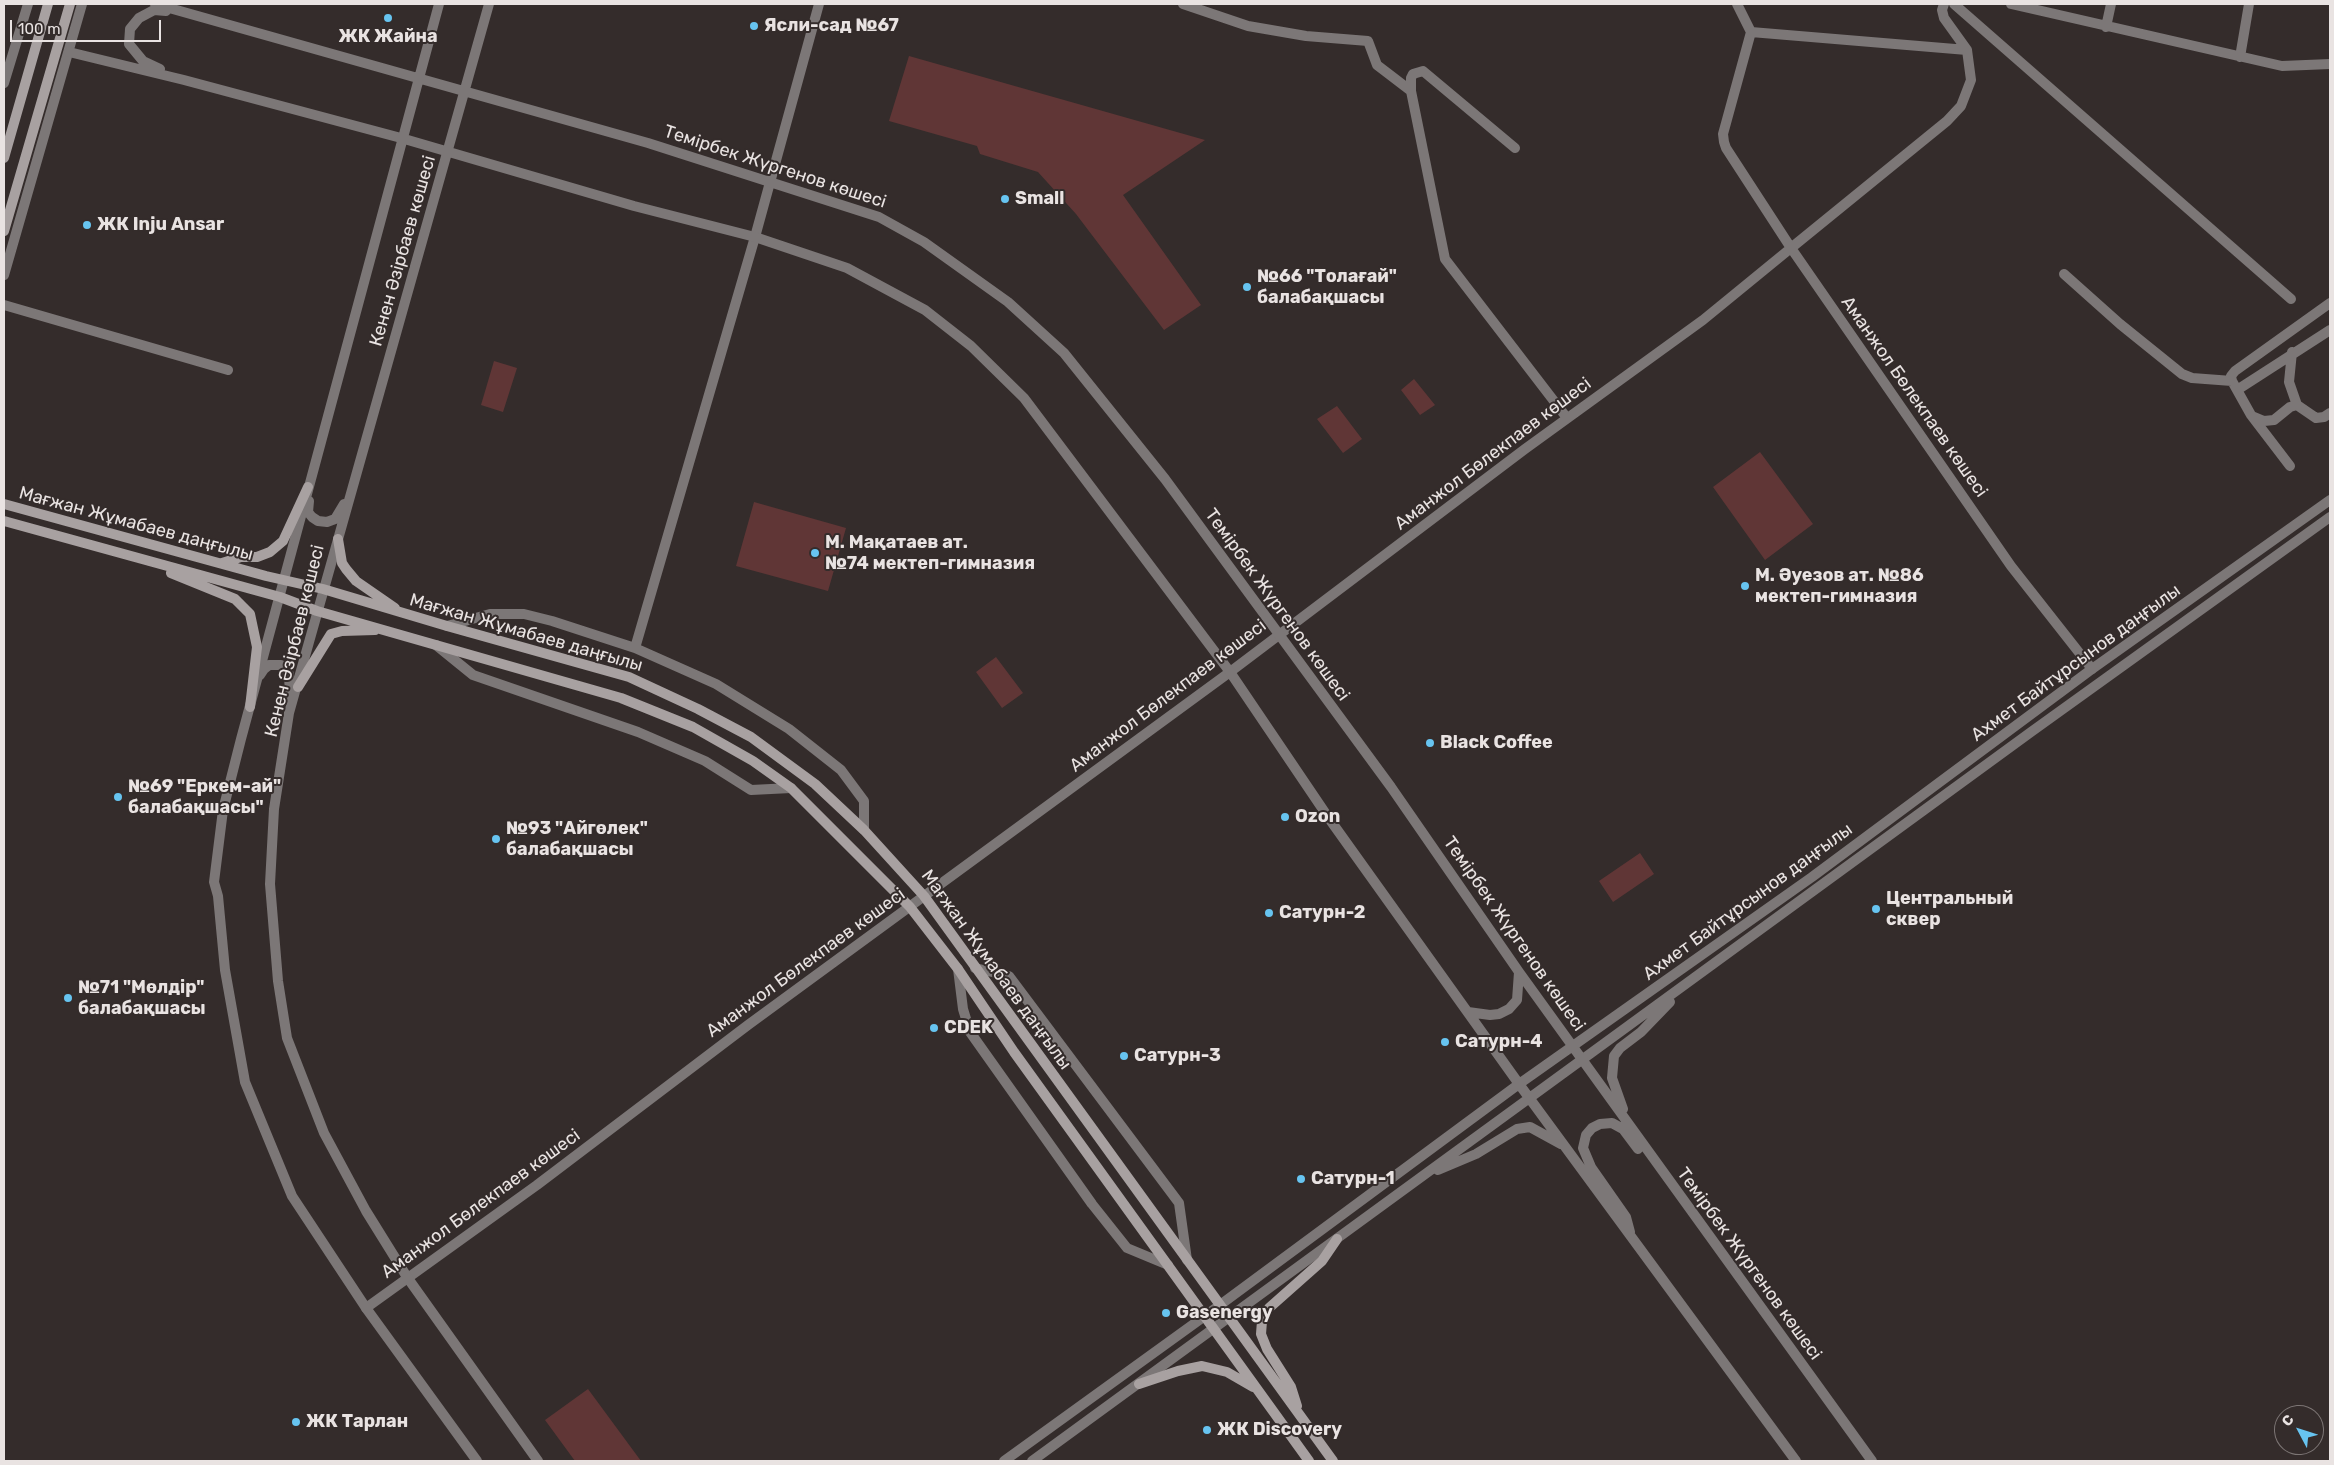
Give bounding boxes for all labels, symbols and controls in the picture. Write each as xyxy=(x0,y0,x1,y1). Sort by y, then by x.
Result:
scale bar xyxy=(12,10,164,42)
marker: ЖК Жайна xyxy=(382,12,394,24)
place label: Ясли-сад №67 xyxy=(764,15,899,37)
text: 100 m xyxy=(18,20,60,38)
marker: Ясли-сад №67 xyxy=(748,20,760,32)
place label: ЖК Жайна xyxy=(338,26,438,48)
street label: Темірбек Жүргенов көшесі xyxy=(661,121,889,213)
street label: Кенен Әзірбаев көшесі xyxy=(365,153,441,349)
place label: Small xyxy=(1015,188,1064,210)
marker: Small xyxy=(999,193,1011,205)
place label: ЖК Inju Ansar xyxy=(97,214,224,236)
marker: ЖК Inju Ansar xyxy=(81,219,93,231)
place label: №66 "Толағай" балабақшасы xyxy=(1257,266,1397,308)
marker: №66 "Толағай" балабақшасы xyxy=(1241,281,1253,293)
street label: Аманжол Бөлекпаев көшесі xyxy=(1836,292,1992,502)
street label: Аманжол Бөлекпаев көшесі xyxy=(1391,373,1595,535)
street label: Мағжан Жұмабаев даңғылы xyxy=(16,482,256,566)
street label: Темірбек Жүргенов көшесі xyxy=(1200,505,1354,705)
place label: М. Мақатаев ат. №74 мектеп-гимназия xyxy=(825,532,1035,574)
street label: Кенен Әзірбаев көшесі xyxy=(261,543,329,739)
marker: М. Мақатаев ат. №74 мектеп-гимназия xyxy=(809,547,821,559)
place label: М. Әуезов ат. №86 мектеп-гимназия xyxy=(1755,565,1924,608)
marker: М. Әуезов ат. №86 мектеп-гимназия xyxy=(1739,580,1751,592)
street label: Ахмет Байтұрсынов даңғылы xyxy=(1967,580,2185,746)
street label: Мағжан Жұмабаев даңғылы xyxy=(407,589,645,677)
street label: Аманжол Бөлекпаев көшесі xyxy=(1066,615,1270,777)
place label: Black Coffee xyxy=(1440,732,1553,754)
marker: Black Coffee xyxy=(1424,737,1436,749)
place label: №69 "Еркем-ай" балабақшасы" xyxy=(128,776,281,819)
marker: №69 "Еркем-ай" балабақшасы" xyxy=(112,791,124,803)
place label: Ozon xyxy=(1295,806,1340,828)
marker: Ozon xyxy=(1279,811,1291,823)
place label: №93 "Айгөлек" балабақшасы xyxy=(506,818,648,861)
street label: Ахмет Байтұрсынов даңғылы xyxy=(1639,819,1857,985)
marker: №93 "Айгөлек" балабақшасы xyxy=(490,833,502,845)
street label: Темірбек Жүргенов көшесі xyxy=(1438,833,1590,1035)
street label: Мағжан Жұмабаев даңғылы xyxy=(916,866,1076,1074)
street label: Аманжол Бөлекпаев көшесі xyxy=(702,884,910,1042)
place label: Центральный сквер xyxy=(1886,888,2013,931)
place label: Сатурн-2 xyxy=(1279,902,1365,924)
marker: Центральный сквер xyxy=(1870,903,1882,915)
marker: Сатурн-2 xyxy=(1263,907,1275,919)
place label: №71 "Мөлдір" балабақшасы xyxy=(78,977,206,1020)
marker: №71 "Мөлдір" балабақшасы xyxy=(62,992,74,1004)
place label: CDEK xyxy=(944,1017,993,1039)
marker: CDEK xyxy=(928,1022,940,1034)
place label: Сатурн-4 xyxy=(1455,1031,1543,1053)
marker: Сатурн-4 xyxy=(1439,1036,1451,1048)
place label: Сатурн-3 xyxy=(1134,1045,1221,1067)
marker: Сатурн-3 xyxy=(1118,1050,1130,1062)
street label: Аманжол Бөлекпаев көшесі xyxy=(377,1125,585,1283)
street label: Темірбек Жүргенов көшесі xyxy=(1672,1164,1826,1364)
place label: Сатурн-1 xyxy=(1311,1168,1395,1190)
marker: Сатурн-1 xyxy=(1295,1173,1307,1185)
place label: Gasenergy xyxy=(1176,1302,1273,1324)
marker: Gasenergy xyxy=(1160,1307,1172,1319)
north arrow xyxy=(2274,1405,2324,1455)
place label: ЖК Тарлан xyxy=(306,1411,408,1433)
text: С xyxy=(2278,1411,2298,1430)
marker: ЖК Тарлан xyxy=(290,1416,302,1428)
place label: ЖК Discovery xyxy=(1217,1419,1342,1441)
marker: ЖК Discovery xyxy=(1201,1424,1213,1436)

